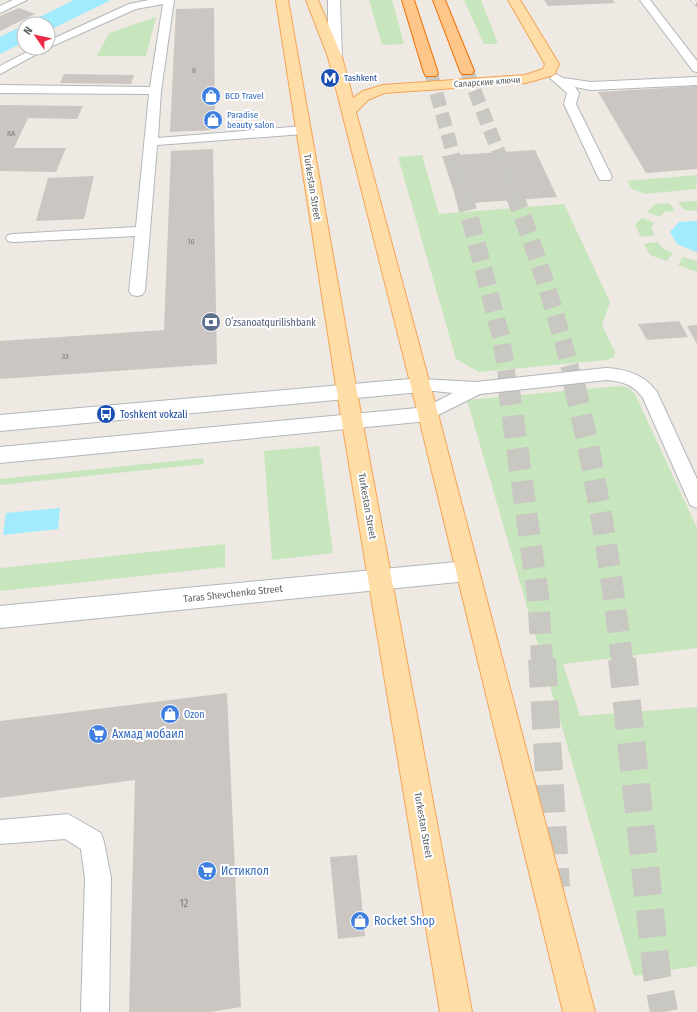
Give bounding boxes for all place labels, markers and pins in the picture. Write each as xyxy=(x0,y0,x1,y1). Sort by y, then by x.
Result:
metro station icon: Tashkent xyxy=(319,67,341,89)
place label: Tashkent xyxy=(344,73,377,83)
shop icon: BCD Travel xyxy=(200,85,222,107)
place label: BCD Travel xyxy=(225,91,264,101)
shop icon: Paradise beauty salon xyxy=(202,109,224,131)
place label: Paradise beauty salon xyxy=(227,110,274,130)
bank icon: Oʻzsanoatqurilishbank xyxy=(200,311,222,333)
place label: Oʻzsanoatqurilishbank xyxy=(225,316,316,329)
bus stop icon: Toshkent vokzali xyxy=(95,403,117,425)
place label: Toshkent vokzali xyxy=(120,409,187,421)
shop icon: Ozon xyxy=(159,703,181,725)
place label: Ozon xyxy=(184,709,205,721)
supermarket icon: Ахмад мобаил xyxy=(87,723,109,745)
place label: Ахмад мобаил xyxy=(112,727,184,741)
supermarket icon: Истиклол xyxy=(196,860,218,882)
place label: Истиклол xyxy=(221,864,269,878)
shop icon: Rocket Shop xyxy=(349,910,371,932)
place label: Rocket Shop xyxy=(374,914,435,928)

